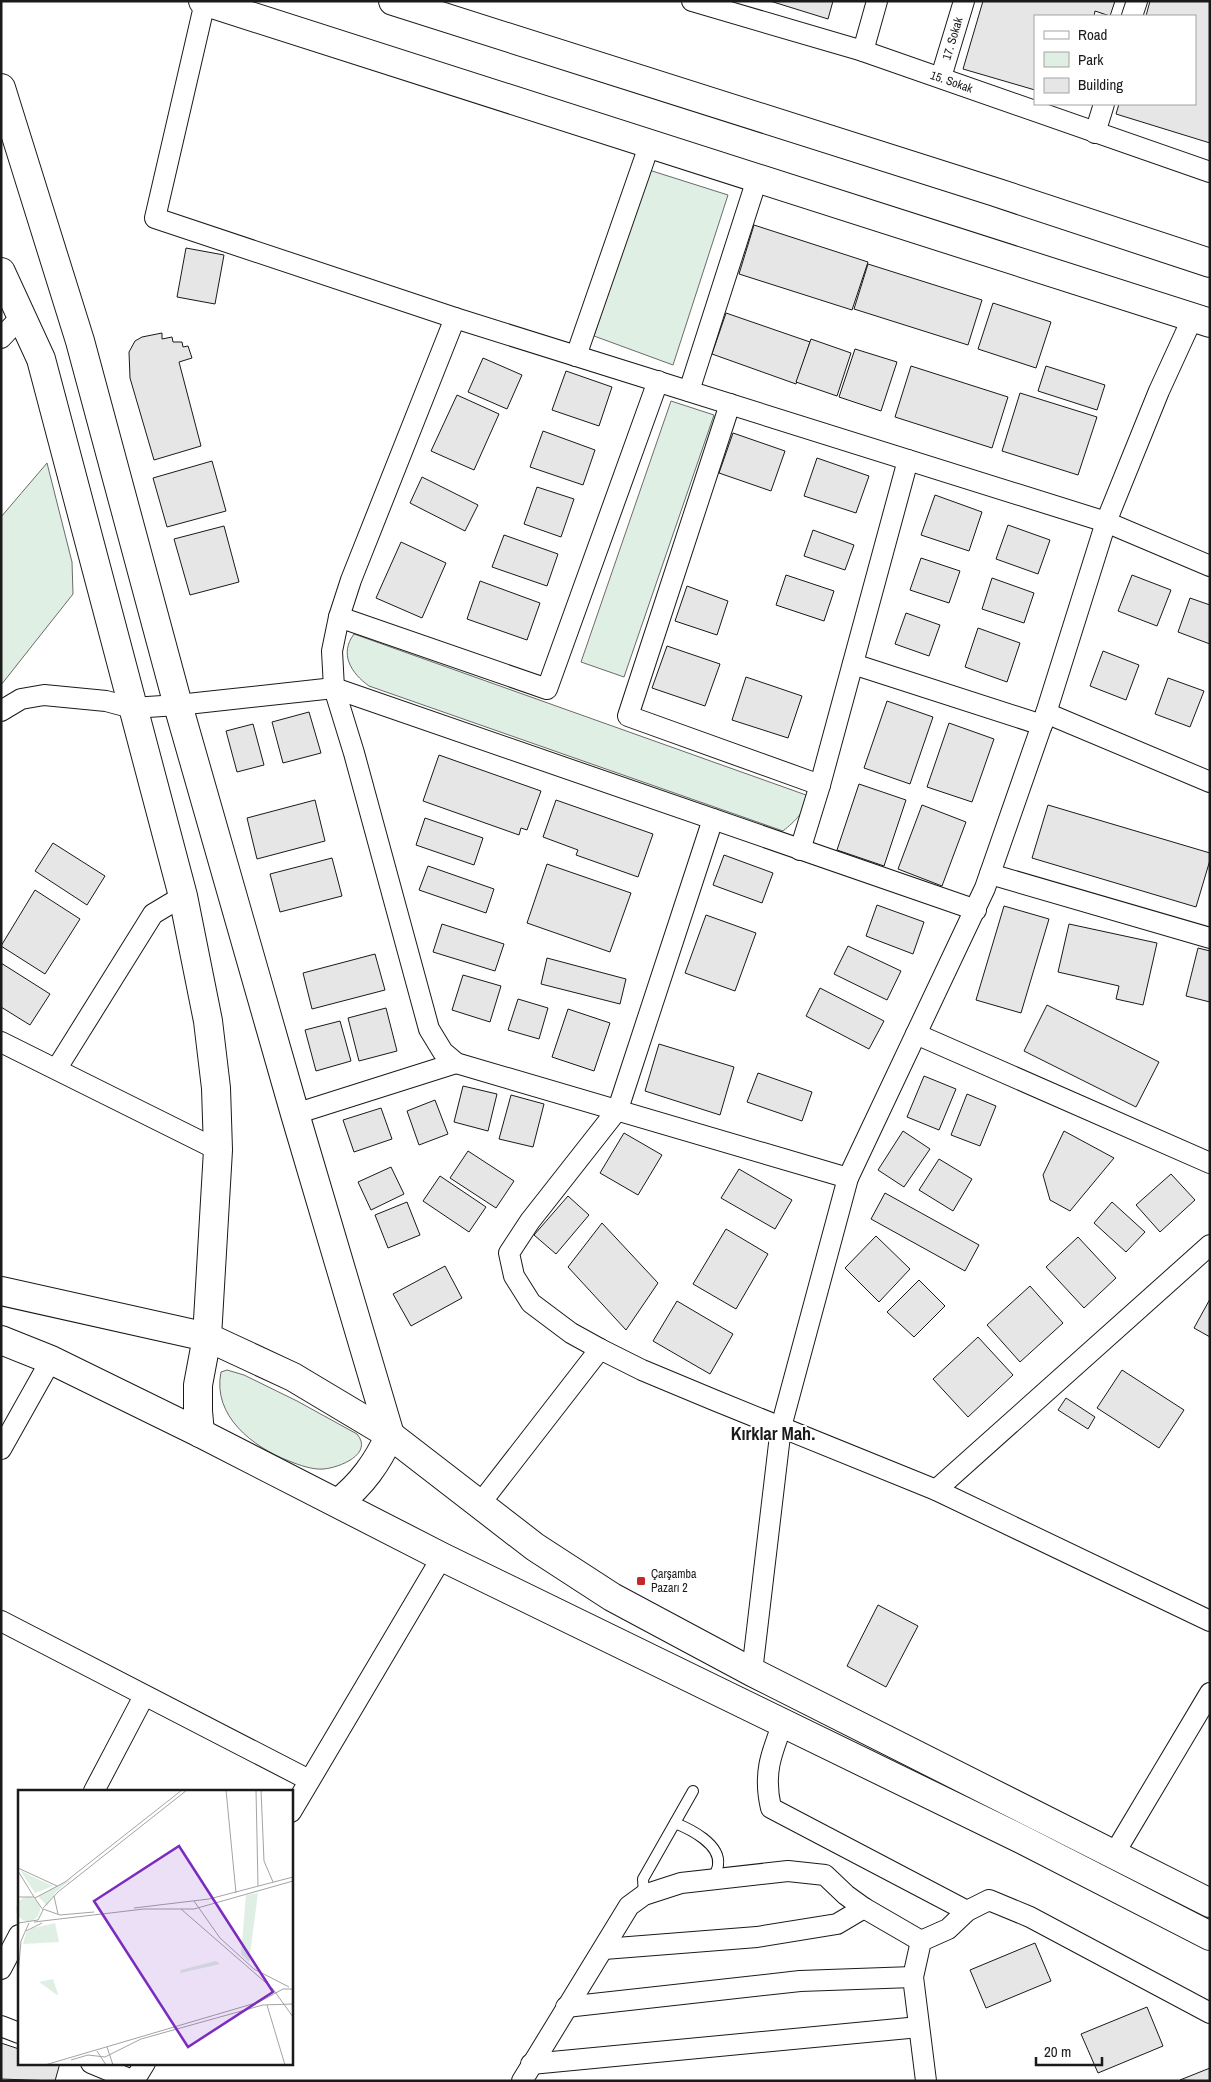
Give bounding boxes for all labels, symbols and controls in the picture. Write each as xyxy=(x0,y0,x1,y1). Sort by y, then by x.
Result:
street label: 17. Sokak xyxy=(939,15,967,62)
legend xyxy=(1034,15,1196,105)
text: Road xyxy=(1078,24,1107,45)
text: Park xyxy=(1078,49,1104,70)
street label: 15. Sokak xyxy=(928,67,975,97)
text: Building xyxy=(1078,74,1123,95)
district label: Kırklar Mah. xyxy=(731,1421,815,1446)
place label: Çarşamba Pazarı 2 xyxy=(651,1566,697,1596)
marker: Çarşamba Pazarı 2 xyxy=(635,1575,647,1587)
inset map xyxy=(18,1790,292,2064)
scale bar xyxy=(1036,2034,1102,2066)
text: 20 m xyxy=(1044,2041,1071,2062)

